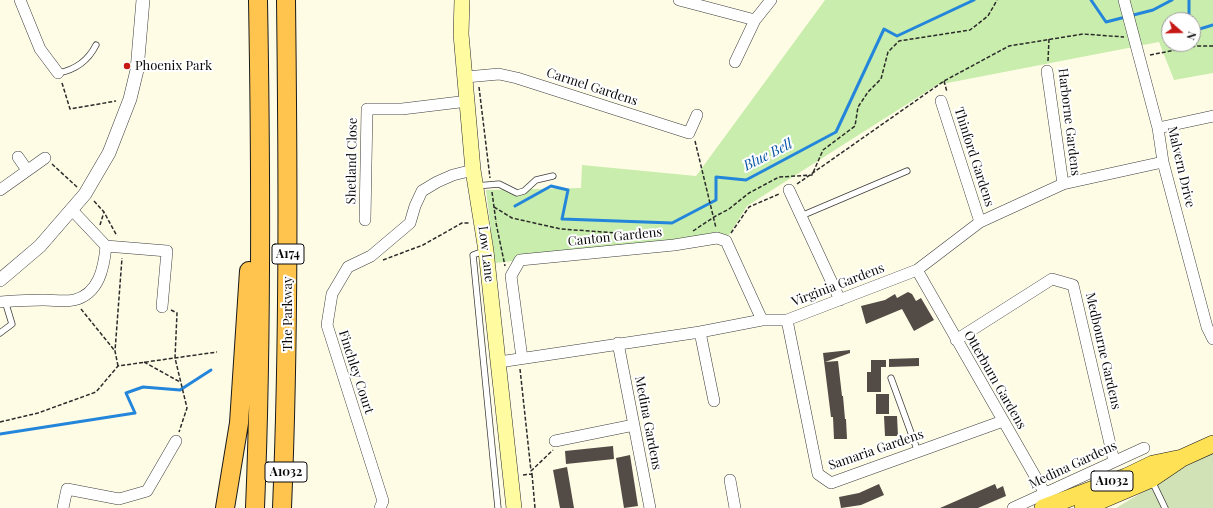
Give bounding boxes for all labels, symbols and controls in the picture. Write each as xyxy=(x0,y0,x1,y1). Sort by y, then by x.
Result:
north arrow xyxy=(1161,12,1201,52)
text: N xyxy=(1183,30,1200,42)
place label: Phoenix Park xyxy=(135,58,212,74)
marker: Phoenix Park xyxy=(122,61,132,71)
street label: Carmel Gardens xyxy=(544,65,640,109)
street label: Harborne Gardens xyxy=(1055,67,1083,177)
street label: Thinford Gardens xyxy=(951,105,997,209)
street label: Shetland Close xyxy=(343,118,361,204)
street label: Malvern Drive xyxy=(1164,125,1198,209)
water label: Blue Bell xyxy=(741,136,795,174)
street label: Canton Gardens xyxy=(567,224,663,250)
street label: Low Lane xyxy=(475,225,497,283)
road number: A174 xyxy=(272,244,304,264)
street label: Virginia Gardens xyxy=(789,260,887,310)
street label: The Parkway xyxy=(280,277,296,351)
street label: Medbourne Gardens xyxy=(1082,291,1124,411)
street label: Finchley Court xyxy=(335,328,377,416)
street label: Otterburn Gardens xyxy=(961,328,1029,432)
street label: Medina Gardens xyxy=(631,375,665,471)
street label: Samaria Gardens xyxy=(826,426,926,474)
street label: Medina Gardens xyxy=(1027,438,1119,492)
road number: A1032 xyxy=(265,462,307,482)
road number: A1032 xyxy=(1091,471,1133,491)

